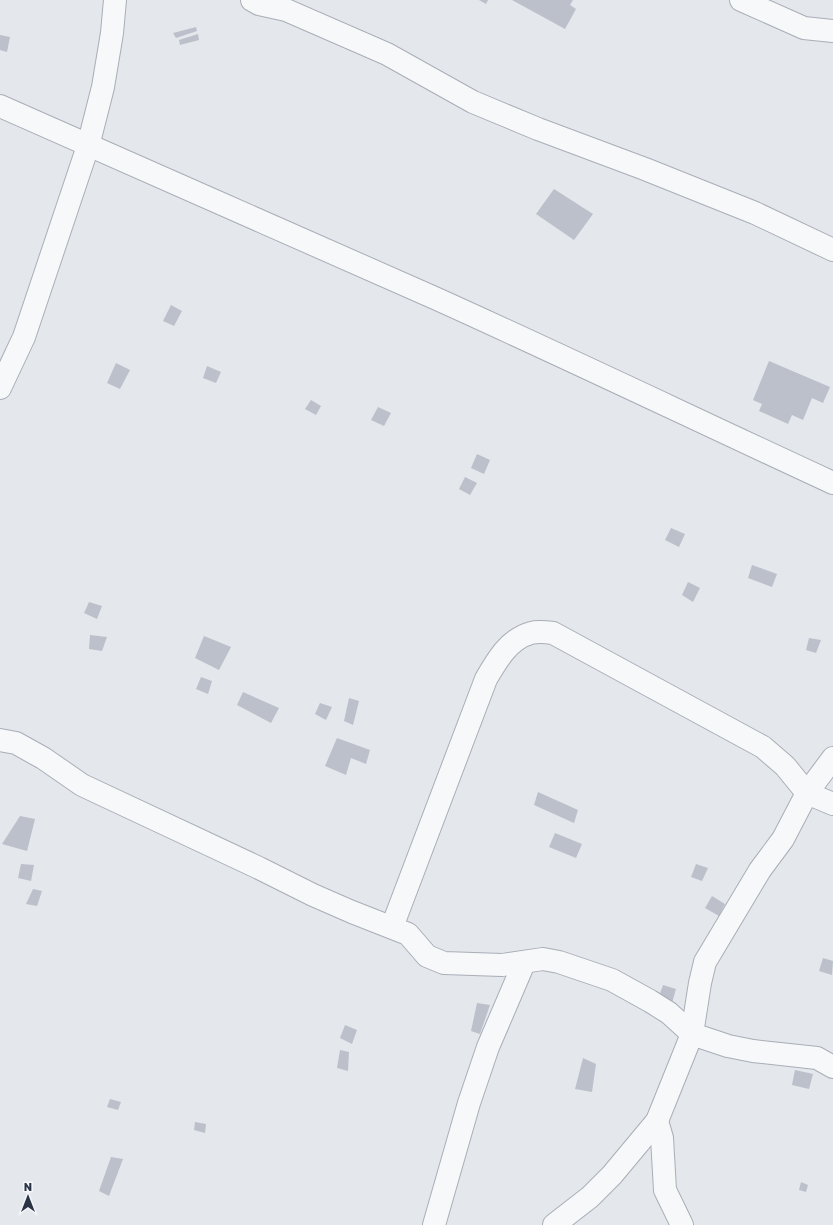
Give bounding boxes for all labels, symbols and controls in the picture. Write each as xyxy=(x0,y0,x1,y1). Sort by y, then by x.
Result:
north arrow xyxy=(8,1177,48,1217)
text: N xyxy=(24,1180,32,1193)

